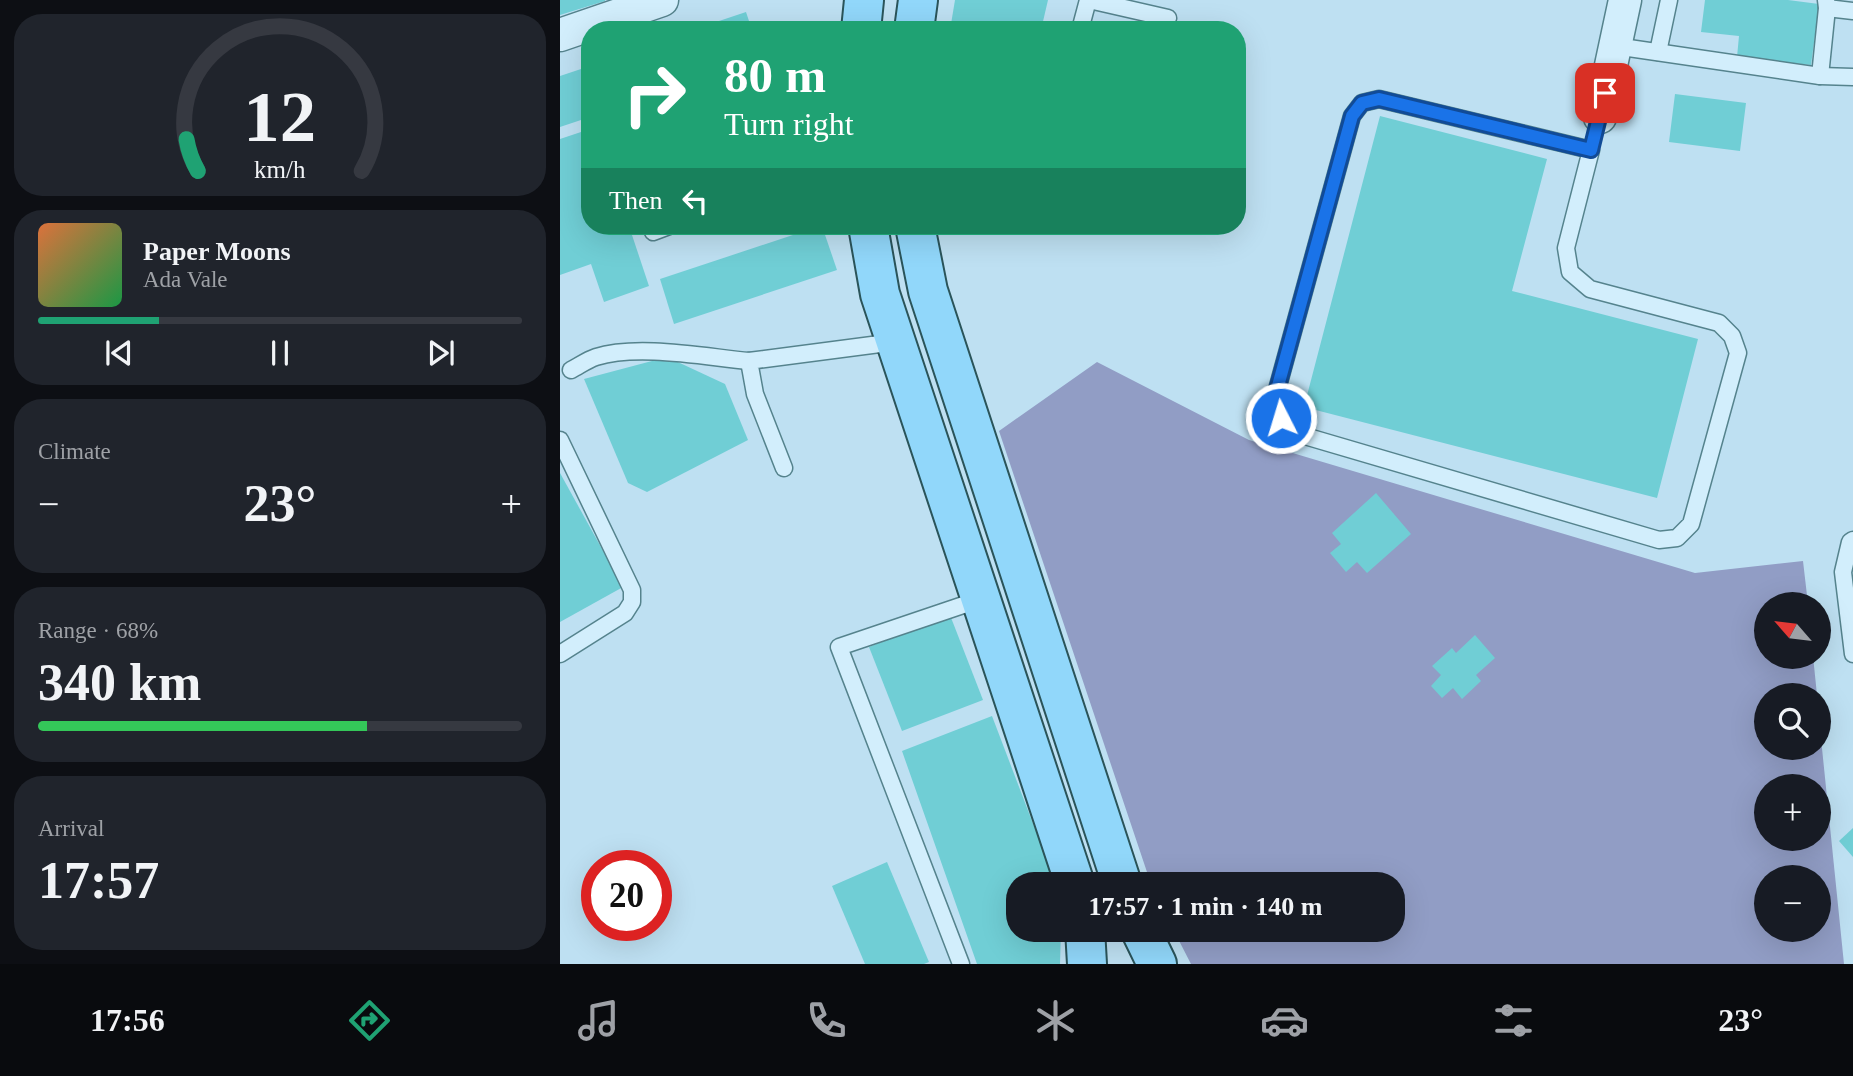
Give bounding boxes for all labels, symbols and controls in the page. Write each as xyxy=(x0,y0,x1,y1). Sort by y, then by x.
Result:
text: 80 m xyxy=(724,48,826,103)
icon: right xyxy=(609,49,700,140)
pin xyxy=(1575,63,1635,123)
icon: arrive xyxy=(1586,74,1624,112)
text: 12 xyxy=(244,76,316,157)
text: Turn right xyxy=(724,106,854,142)
text: km/h xyxy=(254,156,306,183)
icon: left xyxy=(676,182,714,220)
text: Then xyxy=(609,186,662,215)
text: Paper Moons xyxy=(143,237,291,266)
text: Ada Vale xyxy=(143,267,228,292)
icon: previous xyxy=(100,334,138,372)
icon: pause xyxy=(261,334,299,372)
icon: next xyxy=(422,334,460,372)
position arrow xyxy=(1244,381,1318,455)
text: Climate xyxy=(38,439,111,464)
text: 23° xyxy=(244,475,316,532)
text: − xyxy=(38,483,59,525)
text: + xyxy=(501,483,522,525)
north arrow xyxy=(1754,592,1830,668)
map controls xyxy=(1754,592,1831,942)
text: Range · 68% xyxy=(38,618,158,643)
text: 340 km xyxy=(38,654,201,711)
button: search xyxy=(1754,683,1831,760)
button: + xyxy=(1754,774,1831,851)
text: Arrival xyxy=(38,816,104,841)
speed limit sign: 20 xyxy=(581,850,672,941)
text: 17:57 xyxy=(38,852,159,909)
button: − xyxy=(1754,865,1831,942)
text: 17:57 · 1 min · 140 m xyxy=(1089,892,1323,921)
icon: directions xyxy=(345,996,394,1045)
icon: music xyxy=(574,996,623,1045)
icon: phone xyxy=(802,996,851,1045)
icon: climate xyxy=(1031,996,1080,1045)
icon: car xyxy=(1260,996,1309,1045)
icon: filters xyxy=(1489,996,1538,1045)
text: 17:56 xyxy=(90,1002,165,1038)
text: 23° xyxy=(1718,1002,1763,1038)

